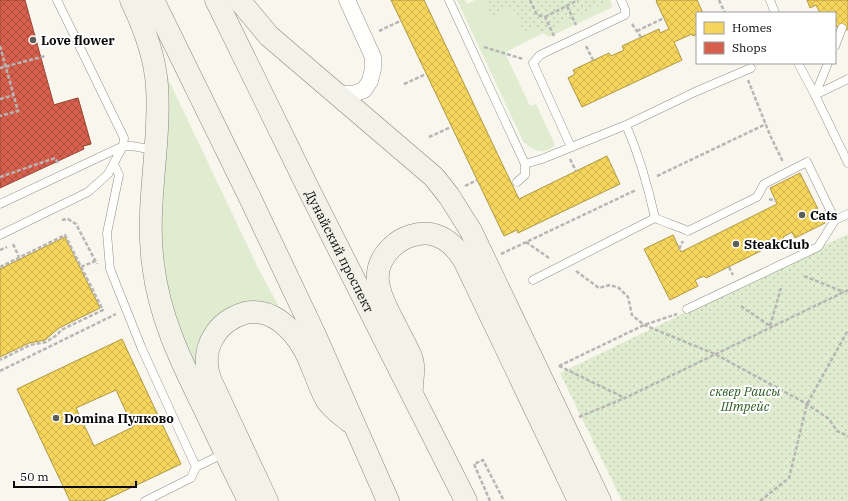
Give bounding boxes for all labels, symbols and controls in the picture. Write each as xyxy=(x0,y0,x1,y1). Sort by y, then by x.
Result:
legend xyxy=(696,12,836,64)
text: Homes xyxy=(732,20,772,35)
place label: Love flower xyxy=(41,32,115,49)
marker: Love flower xyxy=(28,35,38,45)
text: Shops xyxy=(732,40,767,55)
street label: Дунайский проспект xyxy=(302,187,378,316)
place label: Cats xyxy=(810,207,838,224)
marker: Cats xyxy=(797,210,807,220)
place label: SteakClub xyxy=(744,236,809,253)
marker: SteakClub xyxy=(731,239,741,249)
park label: сквер Раисы Штрейс xyxy=(710,383,780,415)
place label: Domina Пулково xyxy=(64,410,174,427)
marker: Domina Пулково xyxy=(51,413,61,423)
scale bar xyxy=(14,463,136,489)
text: 50 m xyxy=(20,469,49,484)

